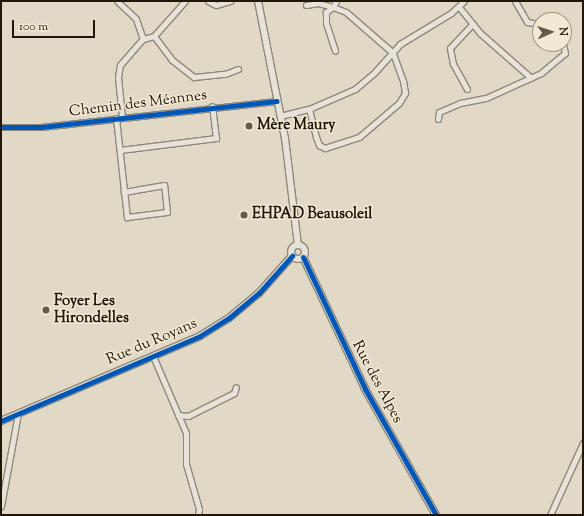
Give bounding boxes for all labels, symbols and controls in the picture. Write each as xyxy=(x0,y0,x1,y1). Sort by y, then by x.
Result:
scale bar xyxy=(14,12,97,38)
north arrow xyxy=(532,12,572,52)
text: 100 m xyxy=(19,18,48,36)
text: N xyxy=(555,27,571,36)
street label: Chemin des Méannes xyxy=(68,87,208,121)
place label: Mère Maury xyxy=(257,117,336,135)
marker: Mère Maury xyxy=(244,121,254,131)
place label: EHPAD Beausoleil xyxy=(252,206,373,224)
marker: EHPAD Beausoleil xyxy=(239,210,249,220)
place label: Foyer Les Hirondelles xyxy=(54,292,129,327)
marker: Foyer Les Hirondelles xyxy=(41,305,51,315)
street label: Rue du Royans xyxy=(104,315,200,369)
street label: Rue des Alpes xyxy=(348,338,406,426)

